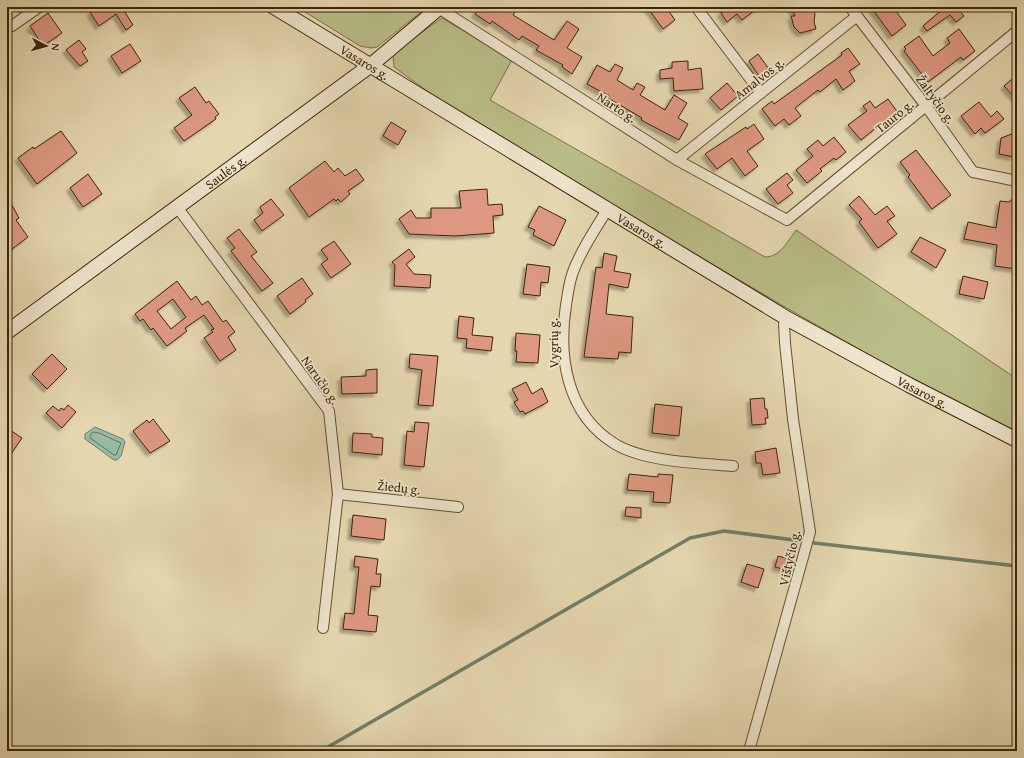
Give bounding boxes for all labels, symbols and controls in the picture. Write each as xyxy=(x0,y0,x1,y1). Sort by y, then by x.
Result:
north arrow xyxy=(26,26,66,66)
street label: Vasaros g. xyxy=(336,40,393,85)
text: N xyxy=(48,43,64,52)
street label: Amalvos g. xyxy=(730,53,788,104)
street label: Žaltyčio g. xyxy=(911,71,960,128)
street label: Narto g. xyxy=(593,88,640,127)
street label: Tauro g. xyxy=(871,95,917,138)
street label: Saulės g. xyxy=(201,151,250,194)
street label: Vasaros g. xyxy=(613,208,670,253)
street label: Vygrių g. xyxy=(544,318,563,368)
street label: Naručio g. xyxy=(297,352,344,408)
street label: Vasaros g. xyxy=(893,371,951,413)
street label: Žiedų g. xyxy=(377,476,421,499)
street label: Vištyčio g. xyxy=(774,528,805,588)

